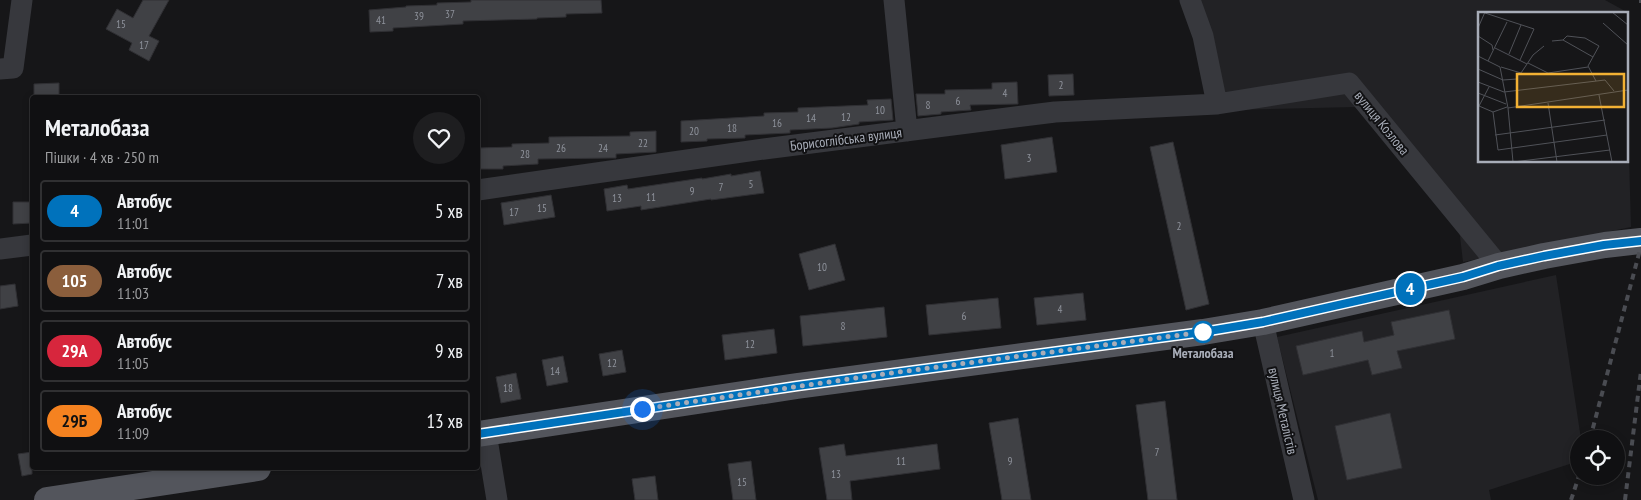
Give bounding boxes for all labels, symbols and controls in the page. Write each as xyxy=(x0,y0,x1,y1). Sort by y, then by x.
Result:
house number: 37 xyxy=(445,7,455,21)
house number: 39 xyxy=(414,9,424,23)
inset map xyxy=(1478,12,1628,162)
house number: 41 xyxy=(376,13,386,27)
house number: 15 xyxy=(116,17,126,31)
house number: 17 xyxy=(139,38,149,52)
house number: 2 xyxy=(1059,78,1064,92)
house number: 4 xyxy=(1003,86,1008,100)
street label: вулиця Козлова xyxy=(1351,87,1413,159)
house number: 6 xyxy=(956,94,961,108)
house number: 8 xyxy=(926,98,931,112)
house number: 10 xyxy=(875,103,885,117)
house number: 12 xyxy=(841,110,851,124)
house number: 14 xyxy=(806,111,816,125)
text: Металобаза xyxy=(45,112,149,143)
button: heart xyxy=(413,112,465,164)
house number: 16 xyxy=(772,116,782,130)
house number: 18 xyxy=(727,121,737,135)
street label: Борисоглібська вулиця xyxy=(789,123,903,155)
house number: 20 xyxy=(689,124,699,138)
house number: 22 xyxy=(638,136,648,150)
house number: 26 xyxy=(556,141,566,155)
house number: 24 xyxy=(598,141,608,155)
text: Пішки · 4 хв · 250 m xyxy=(45,147,159,167)
house number: 28 xyxy=(520,147,530,161)
house number: 3 xyxy=(1027,151,1032,165)
house number: 5 xyxy=(749,177,754,191)
house number: 7 xyxy=(719,180,724,194)
house number: 9 xyxy=(690,184,695,198)
text: Автобус xyxy=(117,189,172,213)
house number: 11 xyxy=(646,190,656,204)
house number: 13 xyxy=(612,191,622,205)
text: 4 xyxy=(70,199,79,222)
text: 5 хв xyxy=(435,199,463,223)
house number: 15 xyxy=(537,201,547,215)
house number: 17 xyxy=(509,205,519,219)
text: 11:01 xyxy=(117,213,149,233)
house number: 2 xyxy=(1177,219,1182,233)
text: Автобус xyxy=(117,259,172,283)
house number: 10 xyxy=(817,260,827,274)
text: 105 xyxy=(62,269,87,292)
text: 7 хв xyxy=(436,269,463,293)
line badge: 4 xyxy=(1394,273,1426,305)
text: 4 xyxy=(1406,277,1414,300)
text: 11:03 xyxy=(117,283,149,303)
house number: 4 xyxy=(1058,302,1063,316)
house number: 6 xyxy=(962,309,967,323)
house number: 8 xyxy=(841,319,846,333)
marker: Металобаза xyxy=(1192,321,1214,343)
text: Автобус xyxy=(117,329,172,353)
house number: 12 xyxy=(745,337,755,351)
text: 29A xyxy=(61,339,88,362)
text: 9 хв xyxy=(435,339,463,363)
place label: Металобаза xyxy=(1173,344,1234,362)
house number: 1 xyxy=(1330,346,1335,360)
text: 11:05 xyxy=(117,353,149,373)
house number: 12 xyxy=(607,356,617,370)
house number: 14 xyxy=(550,364,560,378)
street label: вулиця Металістів xyxy=(1264,366,1302,457)
house number: 18 xyxy=(503,381,513,395)
your location xyxy=(630,397,655,422)
text: Автобус xyxy=(117,399,172,423)
text: 29Б xyxy=(62,409,87,432)
text: 13 хв xyxy=(426,409,463,433)
text: 11:09 xyxy=(117,423,149,443)
map controls xyxy=(1570,430,1625,485)
button: locate xyxy=(1570,430,1625,485)
house number: 7 xyxy=(1155,445,1160,459)
house number: 11 xyxy=(896,454,906,468)
house number: 9 xyxy=(1008,454,1013,468)
house number: 13 xyxy=(831,467,841,481)
house number: 15 xyxy=(737,475,747,489)

